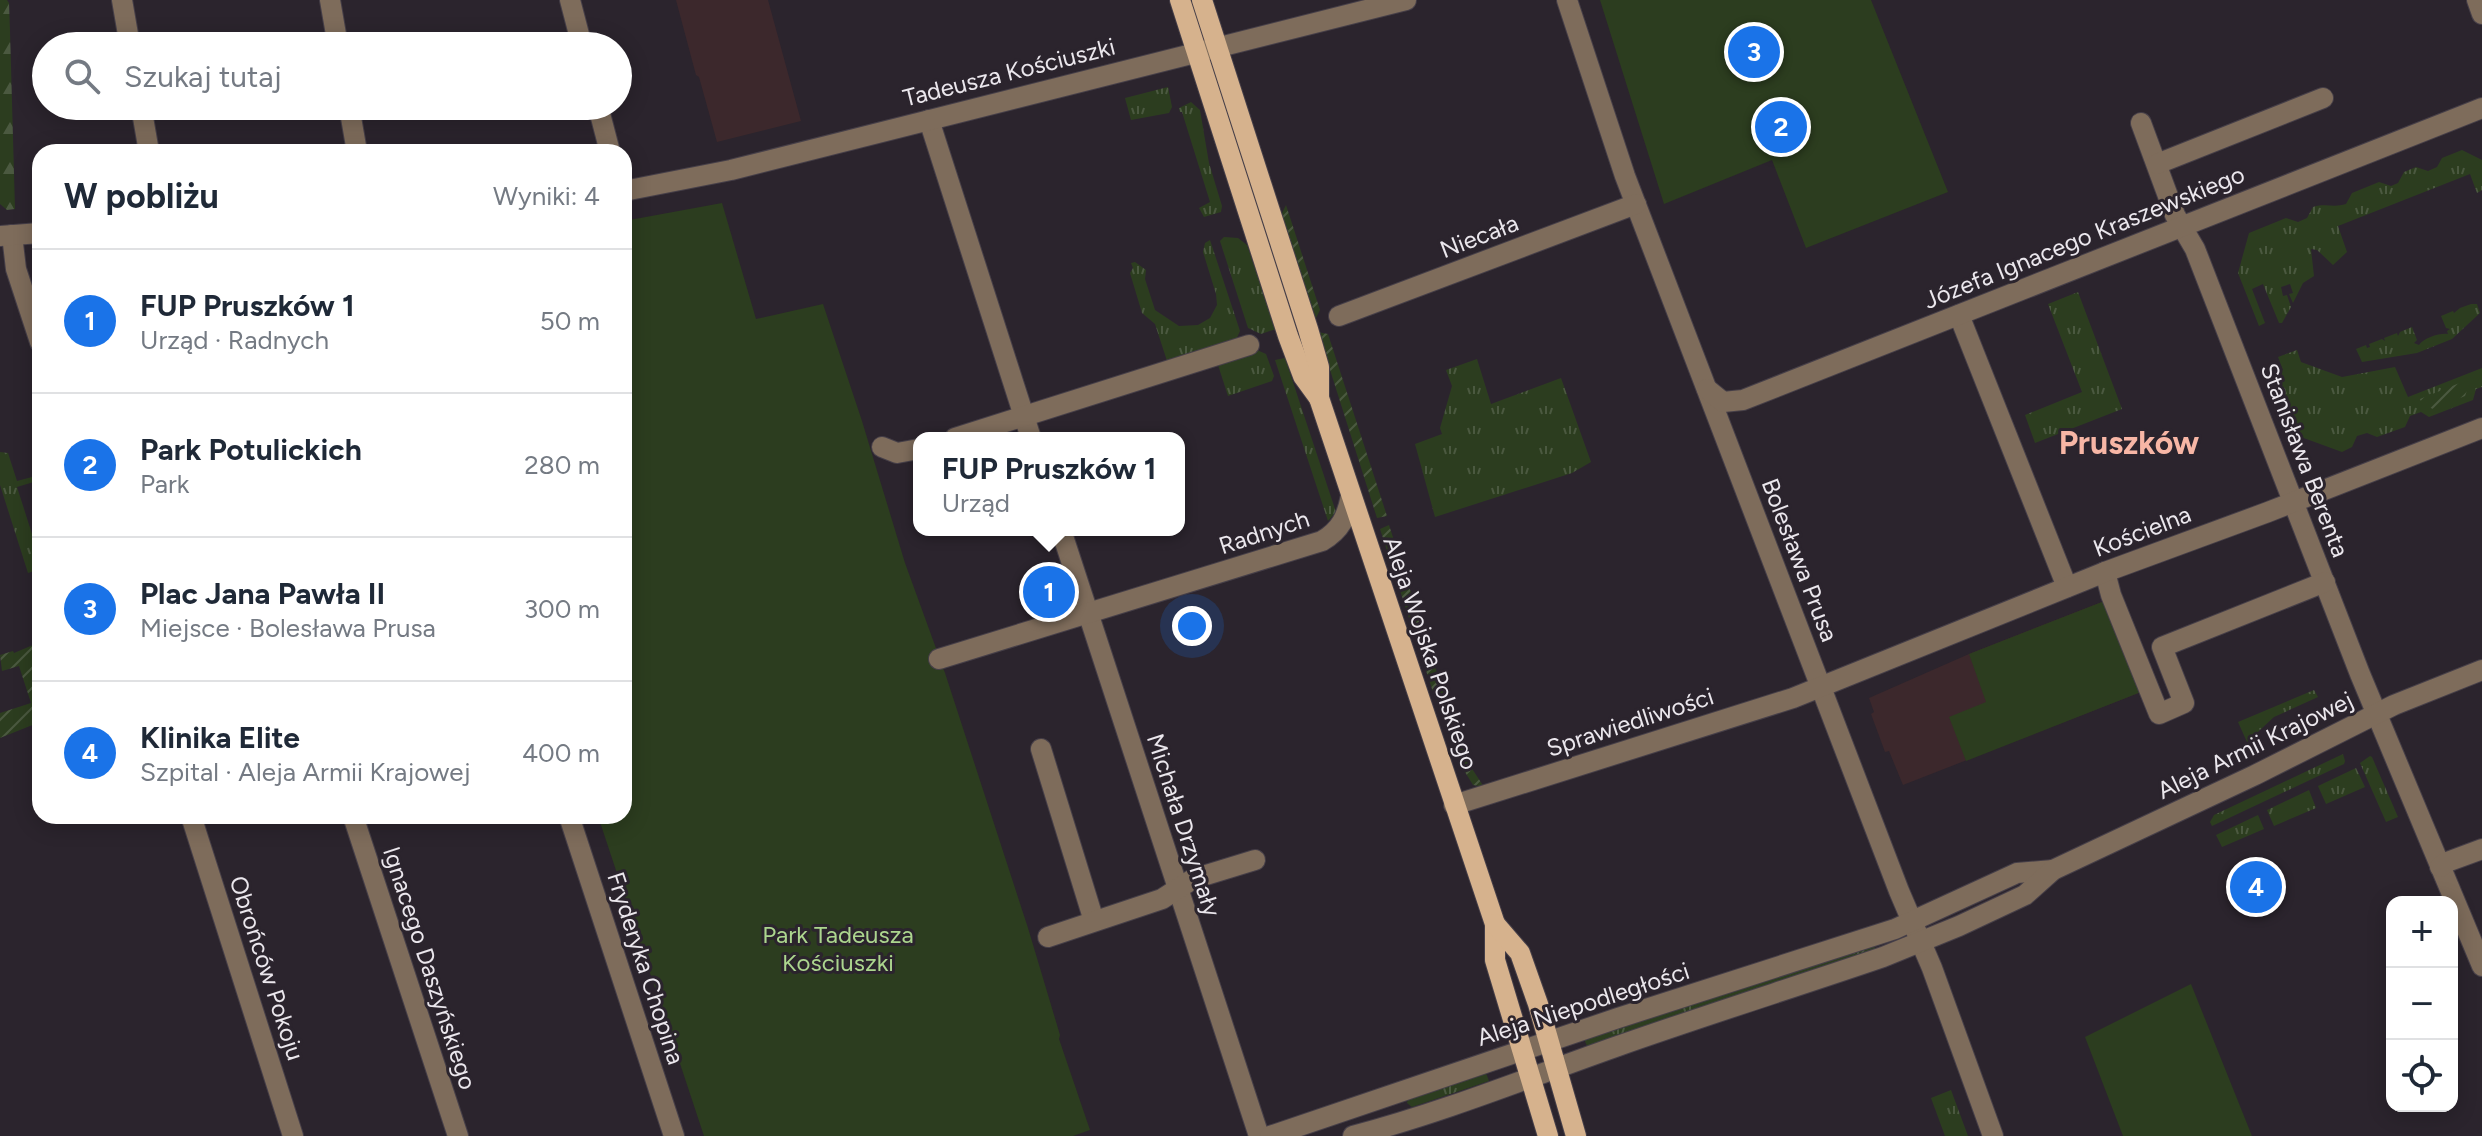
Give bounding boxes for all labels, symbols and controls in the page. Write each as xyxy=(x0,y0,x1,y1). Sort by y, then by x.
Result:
pin: 3 xyxy=(1728,22,1780,82)
search box xyxy=(32,32,632,120)
street label: Tadeusza Kościuszki xyxy=(900,32,1118,112)
icon: search xyxy=(60,54,104,98)
text: Szukaj tutaj xyxy=(124,58,282,95)
pin: 2 xyxy=(1755,97,1807,157)
street label: Józefa Ignacego Kraszewskiego xyxy=(1919,159,2249,315)
text: W pobliżu xyxy=(64,176,219,217)
text: Wyniki: 4 xyxy=(493,180,600,212)
street label: Niecała xyxy=(1436,208,1522,264)
text: FUP Pruszków 1 xyxy=(140,287,355,324)
text: 1 xyxy=(85,305,95,337)
text: 50 m xyxy=(540,305,600,337)
text: Urząd · Radnych xyxy=(140,324,329,356)
street label: Stanisława Berenta xyxy=(2255,359,2355,561)
district label: Pruszków xyxy=(2059,424,2200,462)
text: Park Potulickich xyxy=(140,431,362,468)
popup xyxy=(913,432,1185,536)
text: 2 xyxy=(82,449,98,481)
text: 280 m xyxy=(524,449,600,481)
text: FUP Pruszków 1 xyxy=(942,450,1156,487)
text: Park xyxy=(140,468,189,500)
street label: Bolesława Prusa xyxy=(1756,474,1844,646)
text: Urząd xyxy=(942,487,1010,519)
street label: Kościelna xyxy=(2089,499,2195,563)
street label: Radnych xyxy=(1215,504,1313,560)
street label: Aleja Wojska Polskiego xyxy=(1377,533,1485,773)
pin: 1 xyxy=(1023,562,1075,622)
text: Plac Jana Pawła II xyxy=(140,575,385,612)
text: 3 xyxy=(83,593,97,625)
text: 300 m xyxy=(524,593,600,625)
your location xyxy=(1172,606,1212,646)
text: Miejsce · Bolesława Prusa xyxy=(140,612,436,644)
street label: Sprawiedliwości xyxy=(1543,681,1717,763)
street label: Aleja Armii Krajowej xyxy=(2152,685,2358,805)
text: Klinika Elite xyxy=(140,719,300,756)
street label: Michała Drzymały xyxy=(1141,730,1227,920)
text: 4 xyxy=(82,737,98,769)
text: 400 m xyxy=(522,737,600,769)
text: Szpital · Aleja Armii Krajowej xyxy=(140,756,470,788)
street label: Ignacego Daszyńskiego xyxy=(377,843,483,1093)
pin: 4 xyxy=(2230,857,2282,917)
street label: Fryderyka Chopina xyxy=(601,868,691,1068)
street label: Obrońców Pokoju xyxy=(224,872,310,1064)
map controls xyxy=(2386,896,2458,1112)
button: + xyxy=(2386,896,2458,968)
park label: Park Tadeusza Kościuszki xyxy=(762,920,914,977)
street label: Aleja Niepodległości xyxy=(1473,956,1693,1052)
button: − xyxy=(2386,968,2458,1040)
button: locate xyxy=(2386,1040,2458,1112)

